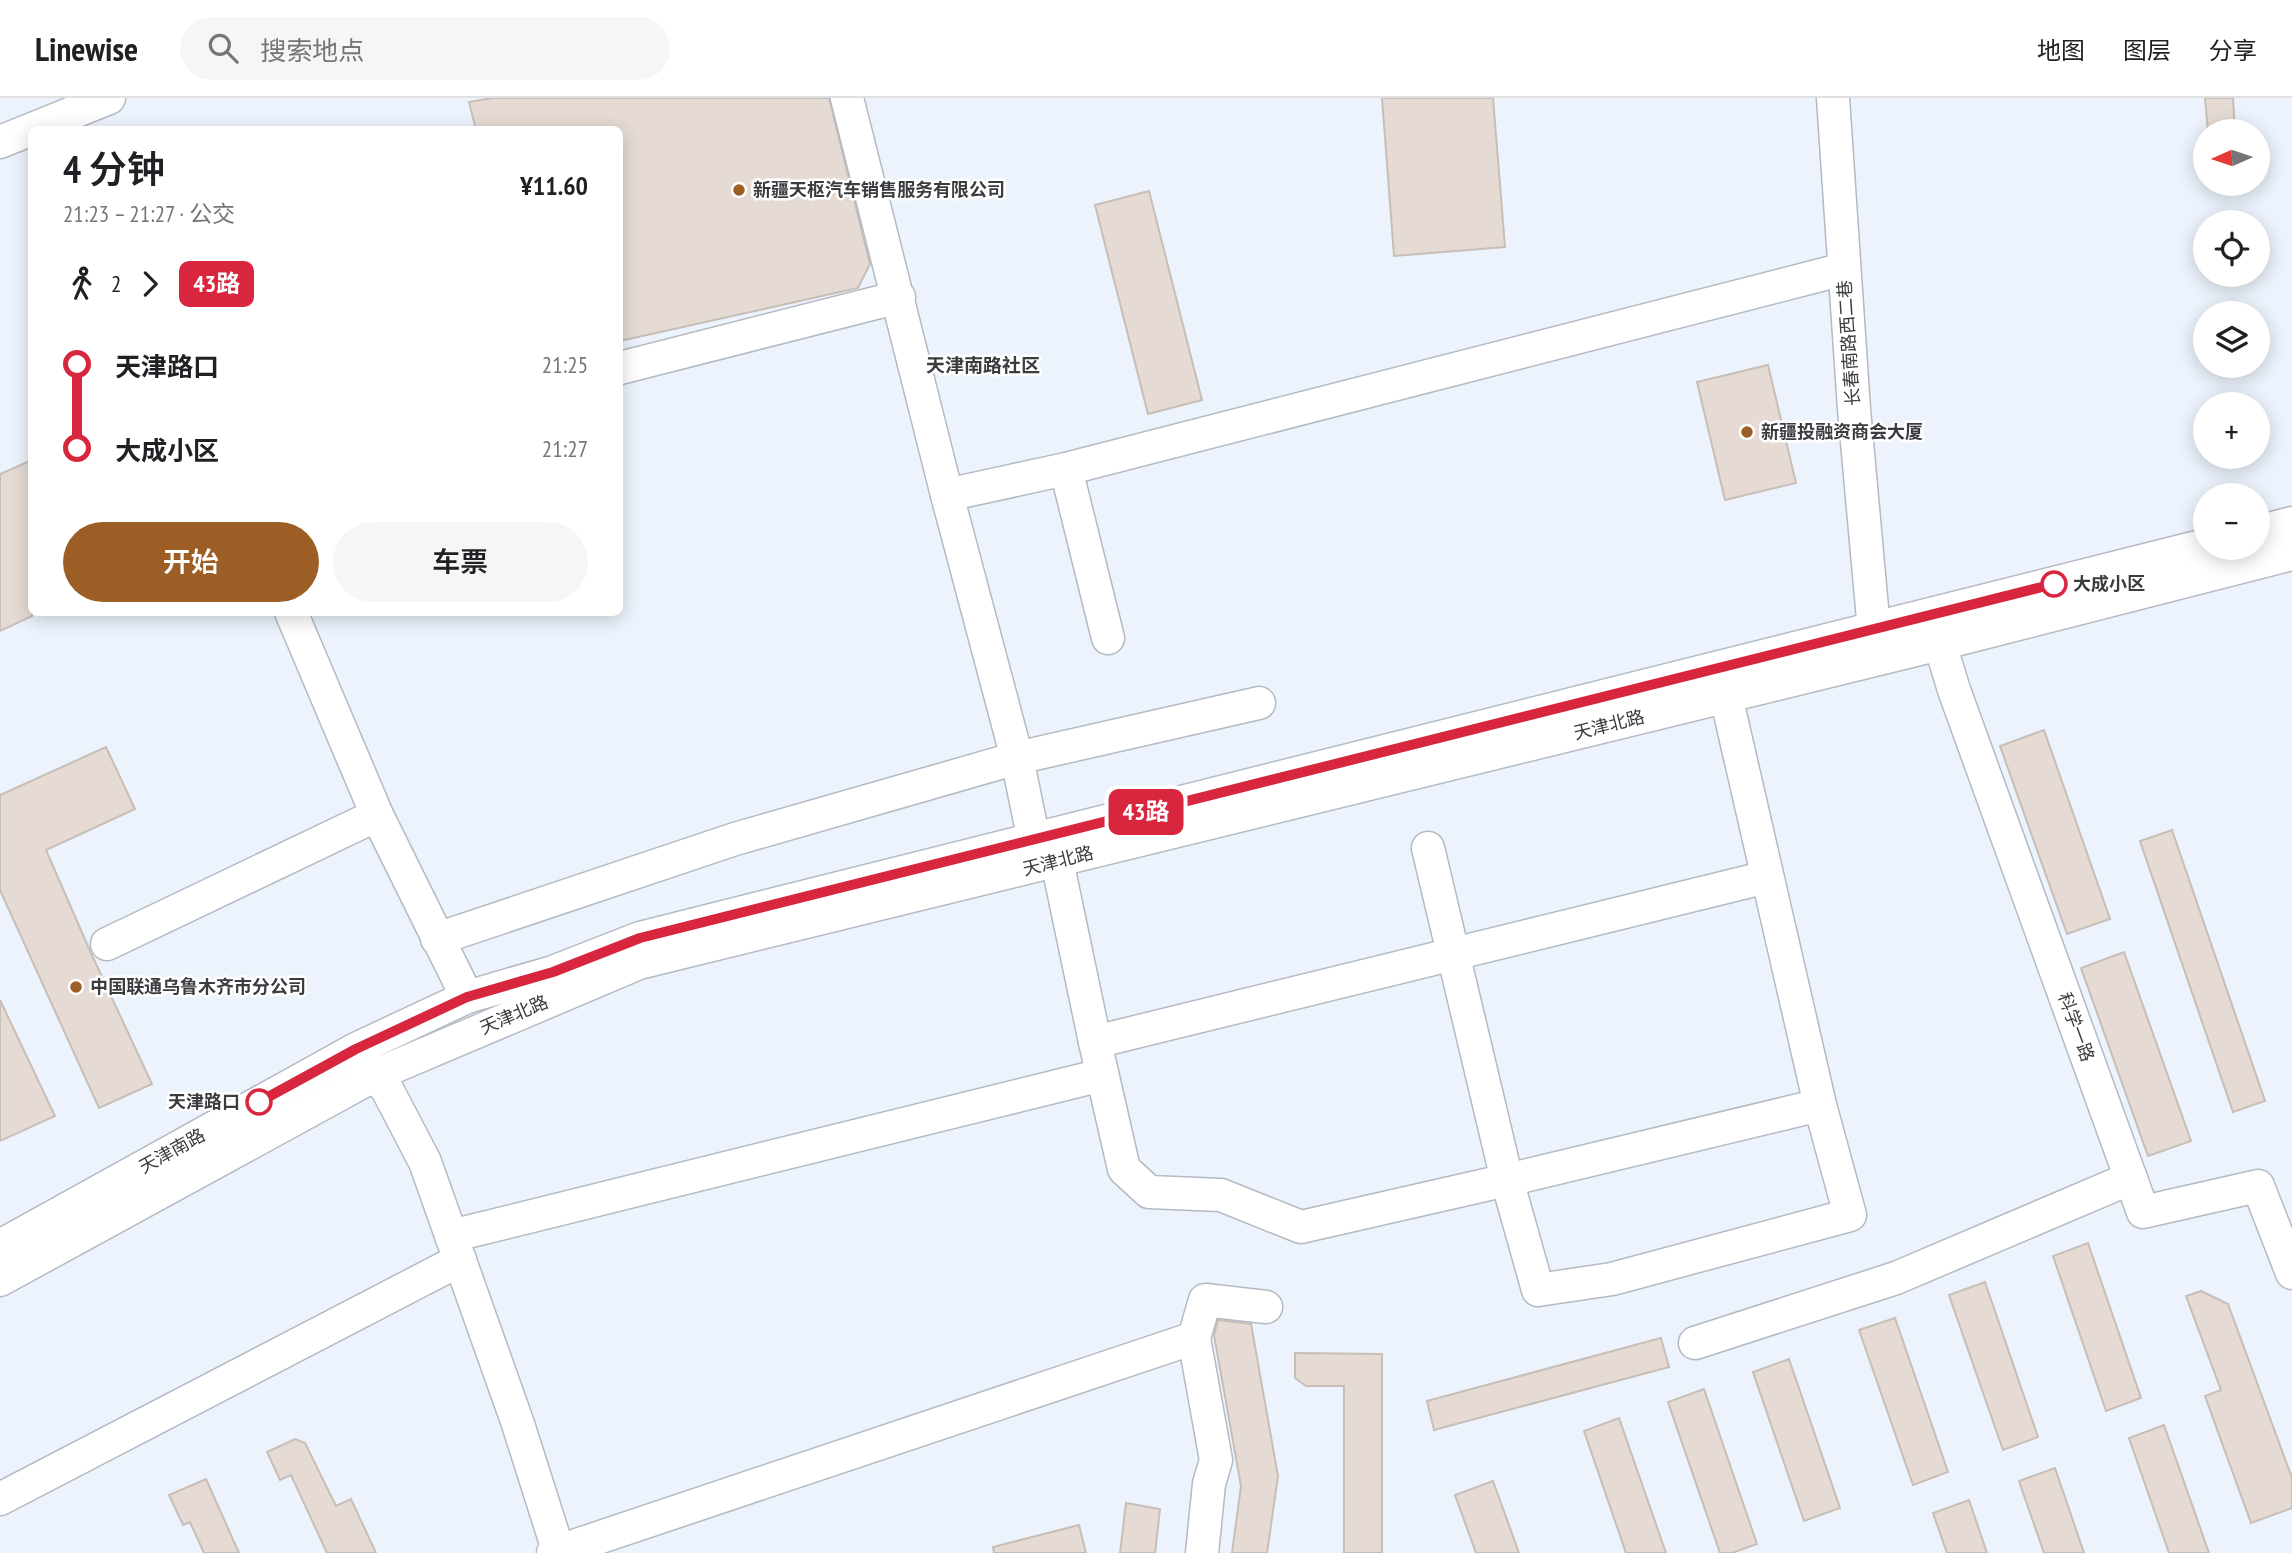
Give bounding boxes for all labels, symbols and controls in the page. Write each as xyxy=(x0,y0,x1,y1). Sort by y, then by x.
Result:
search box xyxy=(180,17,670,80)
text: Linewise xyxy=(35,27,138,70)
icon: search xyxy=(204,29,242,67)
text: 搜索地点 xyxy=(260,34,364,67)
text: 地图 xyxy=(2037,35,2085,66)
text: 图层 xyxy=(2123,35,2171,66)
text: 分享 xyxy=(2209,35,2257,66)
north arrow xyxy=(2193,119,2270,196)
map controls xyxy=(2193,119,2270,560)
text: 4 分钟 xyxy=(63,144,165,193)
text: ¥11.60 xyxy=(520,169,588,202)
place label: 新疆天枢汽车销售服务有限公司 xyxy=(753,178,1005,201)
marker: 新疆天枢汽车销售服务有限公司 xyxy=(731,182,747,198)
text: 21:23 – 21:27 · 公交 xyxy=(63,199,235,228)
button: locate xyxy=(2193,210,2270,287)
icon: walk xyxy=(63,265,101,303)
icon: forward xyxy=(131,265,169,303)
text: 43路 xyxy=(193,268,240,299)
text: 2 xyxy=(111,269,121,298)
street label: 长春南路西二巷 xyxy=(1833,279,1864,407)
button: layers xyxy=(2193,301,2270,378)
text: 天津路口 xyxy=(115,350,219,383)
text: 21:25 xyxy=(542,350,588,379)
district label: 天津南路社区 xyxy=(926,353,1040,377)
button: + xyxy=(2193,392,2270,469)
place label: 新疆投融资商会大厦 xyxy=(1761,420,1923,443)
marker: 新疆投融资商会大厦 xyxy=(1739,424,1755,440)
text: 大成小区 xyxy=(115,434,219,467)
text: 21:27 xyxy=(542,434,588,463)
button: − xyxy=(2193,483,2270,560)
button: 开始 xyxy=(63,522,319,602)
button: 车票 xyxy=(333,522,588,602)
marker: 大成小区 xyxy=(2041,571,2067,597)
place label: 大成小区 xyxy=(2073,572,2145,595)
street label: 天津北路 xyxy=(1571,705,1647,744)
line badge: 43路 xyxy=(1106,789,1186,835)
text: 43路 xyxy=(1123,796,1169,827)
street label: 天津北路 xyxy=(1020,841,1096,880)
place label: 中国联通乌鲁木齐市分公司 xyxy=(90,975,306,998)
marker: 中国联通乌鲁木齐市分公司 xyxy=(68,979,84,995)
street label: 科学一路 xyxy=(2053,989,2100,1065)
street label: 天津北路 xyxy=(476,990,551,1039)
marker: 天津路口 xyxy=(246,1089,272,1115)
place label: 天津路口 xyxy=(168,1090,240,1113)
street label: 天津南路 xyxy=(135,1123,209,1178)

